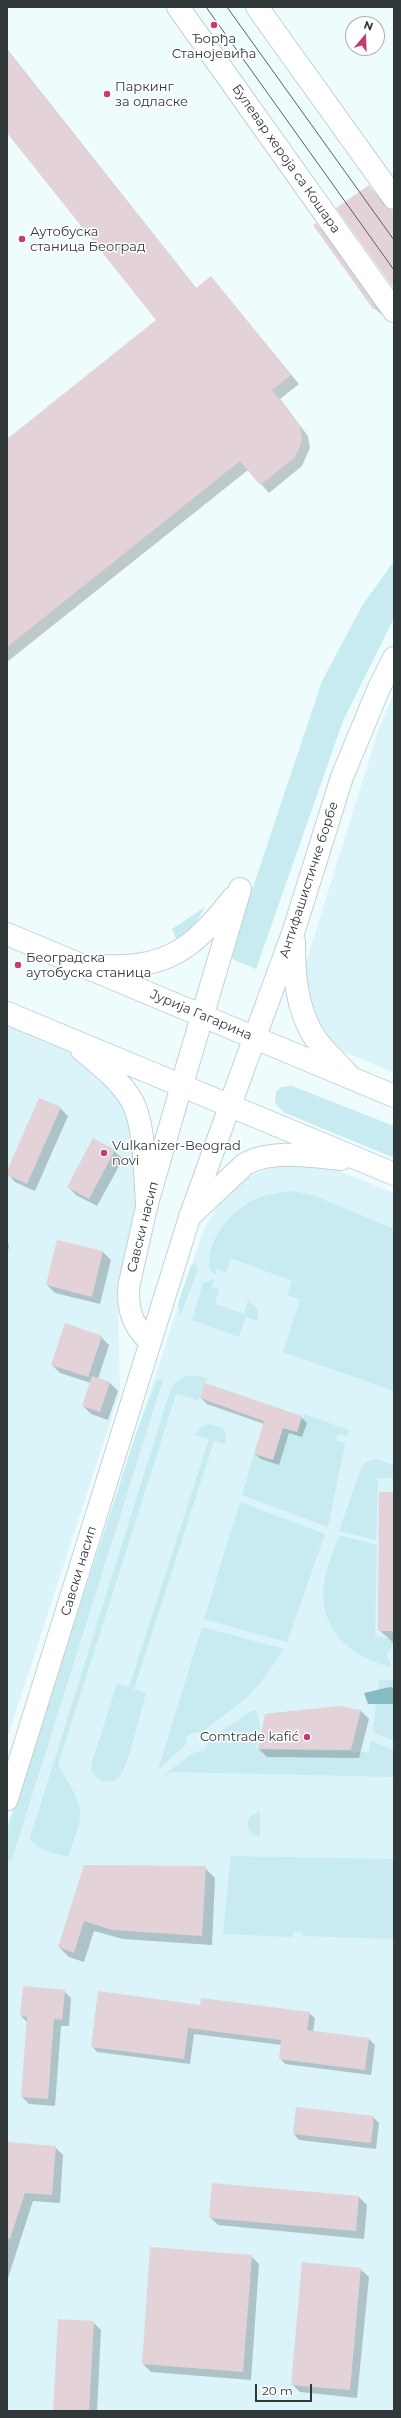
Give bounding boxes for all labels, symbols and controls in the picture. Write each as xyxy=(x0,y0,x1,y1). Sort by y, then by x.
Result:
north arrow xyxy=(345,16,385,56)
text: N xyxy=(362,18,375,34)
marker: Ђорђа Станојевића xyxy=(209,20,219,30)
place label: Ђорђа Станојевића xyxy=(172,31,256,62)
place label: Паркинг за одласке xyxy=(115,79,188,110)
street label: Булевар хероја са Кошара xyxy=(229,82,343,236)
marker: Паркинг за одласке xyxy=(102,89,112,99)
place label: Аутобуска станица Београд xyxy=(30,224,145,255)
marker: Аутобуска станица Београд xyxy=(17,234,27,244)
street label: Антифашистичке борбе xyxy=(276,800,342,960)
place label: Београдска аутобуска станица xyxy=(26,950,151,981)
marker: Београдска аутобуска станица xyxy=(13,960,23,970)
street label: Јурија Гагарина xyxy=(148,987,254,1043)
place label: Vulkanizer-Beograd novi xyxy=(112,1138,241,1169)
marker: Vulkanizer-Beograd novi xyxy=(99,1148,109,1158)
street label: Савски насип xyxy=(124,1180,162,1274)
street label: Савски насип xyxy=(58,1524,100,1618)
place label: Comtrade kafić xyxy=(200,1729,299,1745)
marker: Comtrade kafić xyxy=(302,1732,312,1742)
scale bar xyxy=(257,2376,314,2402)
text: 20 m xyxy=(262,2383,293,2398)

